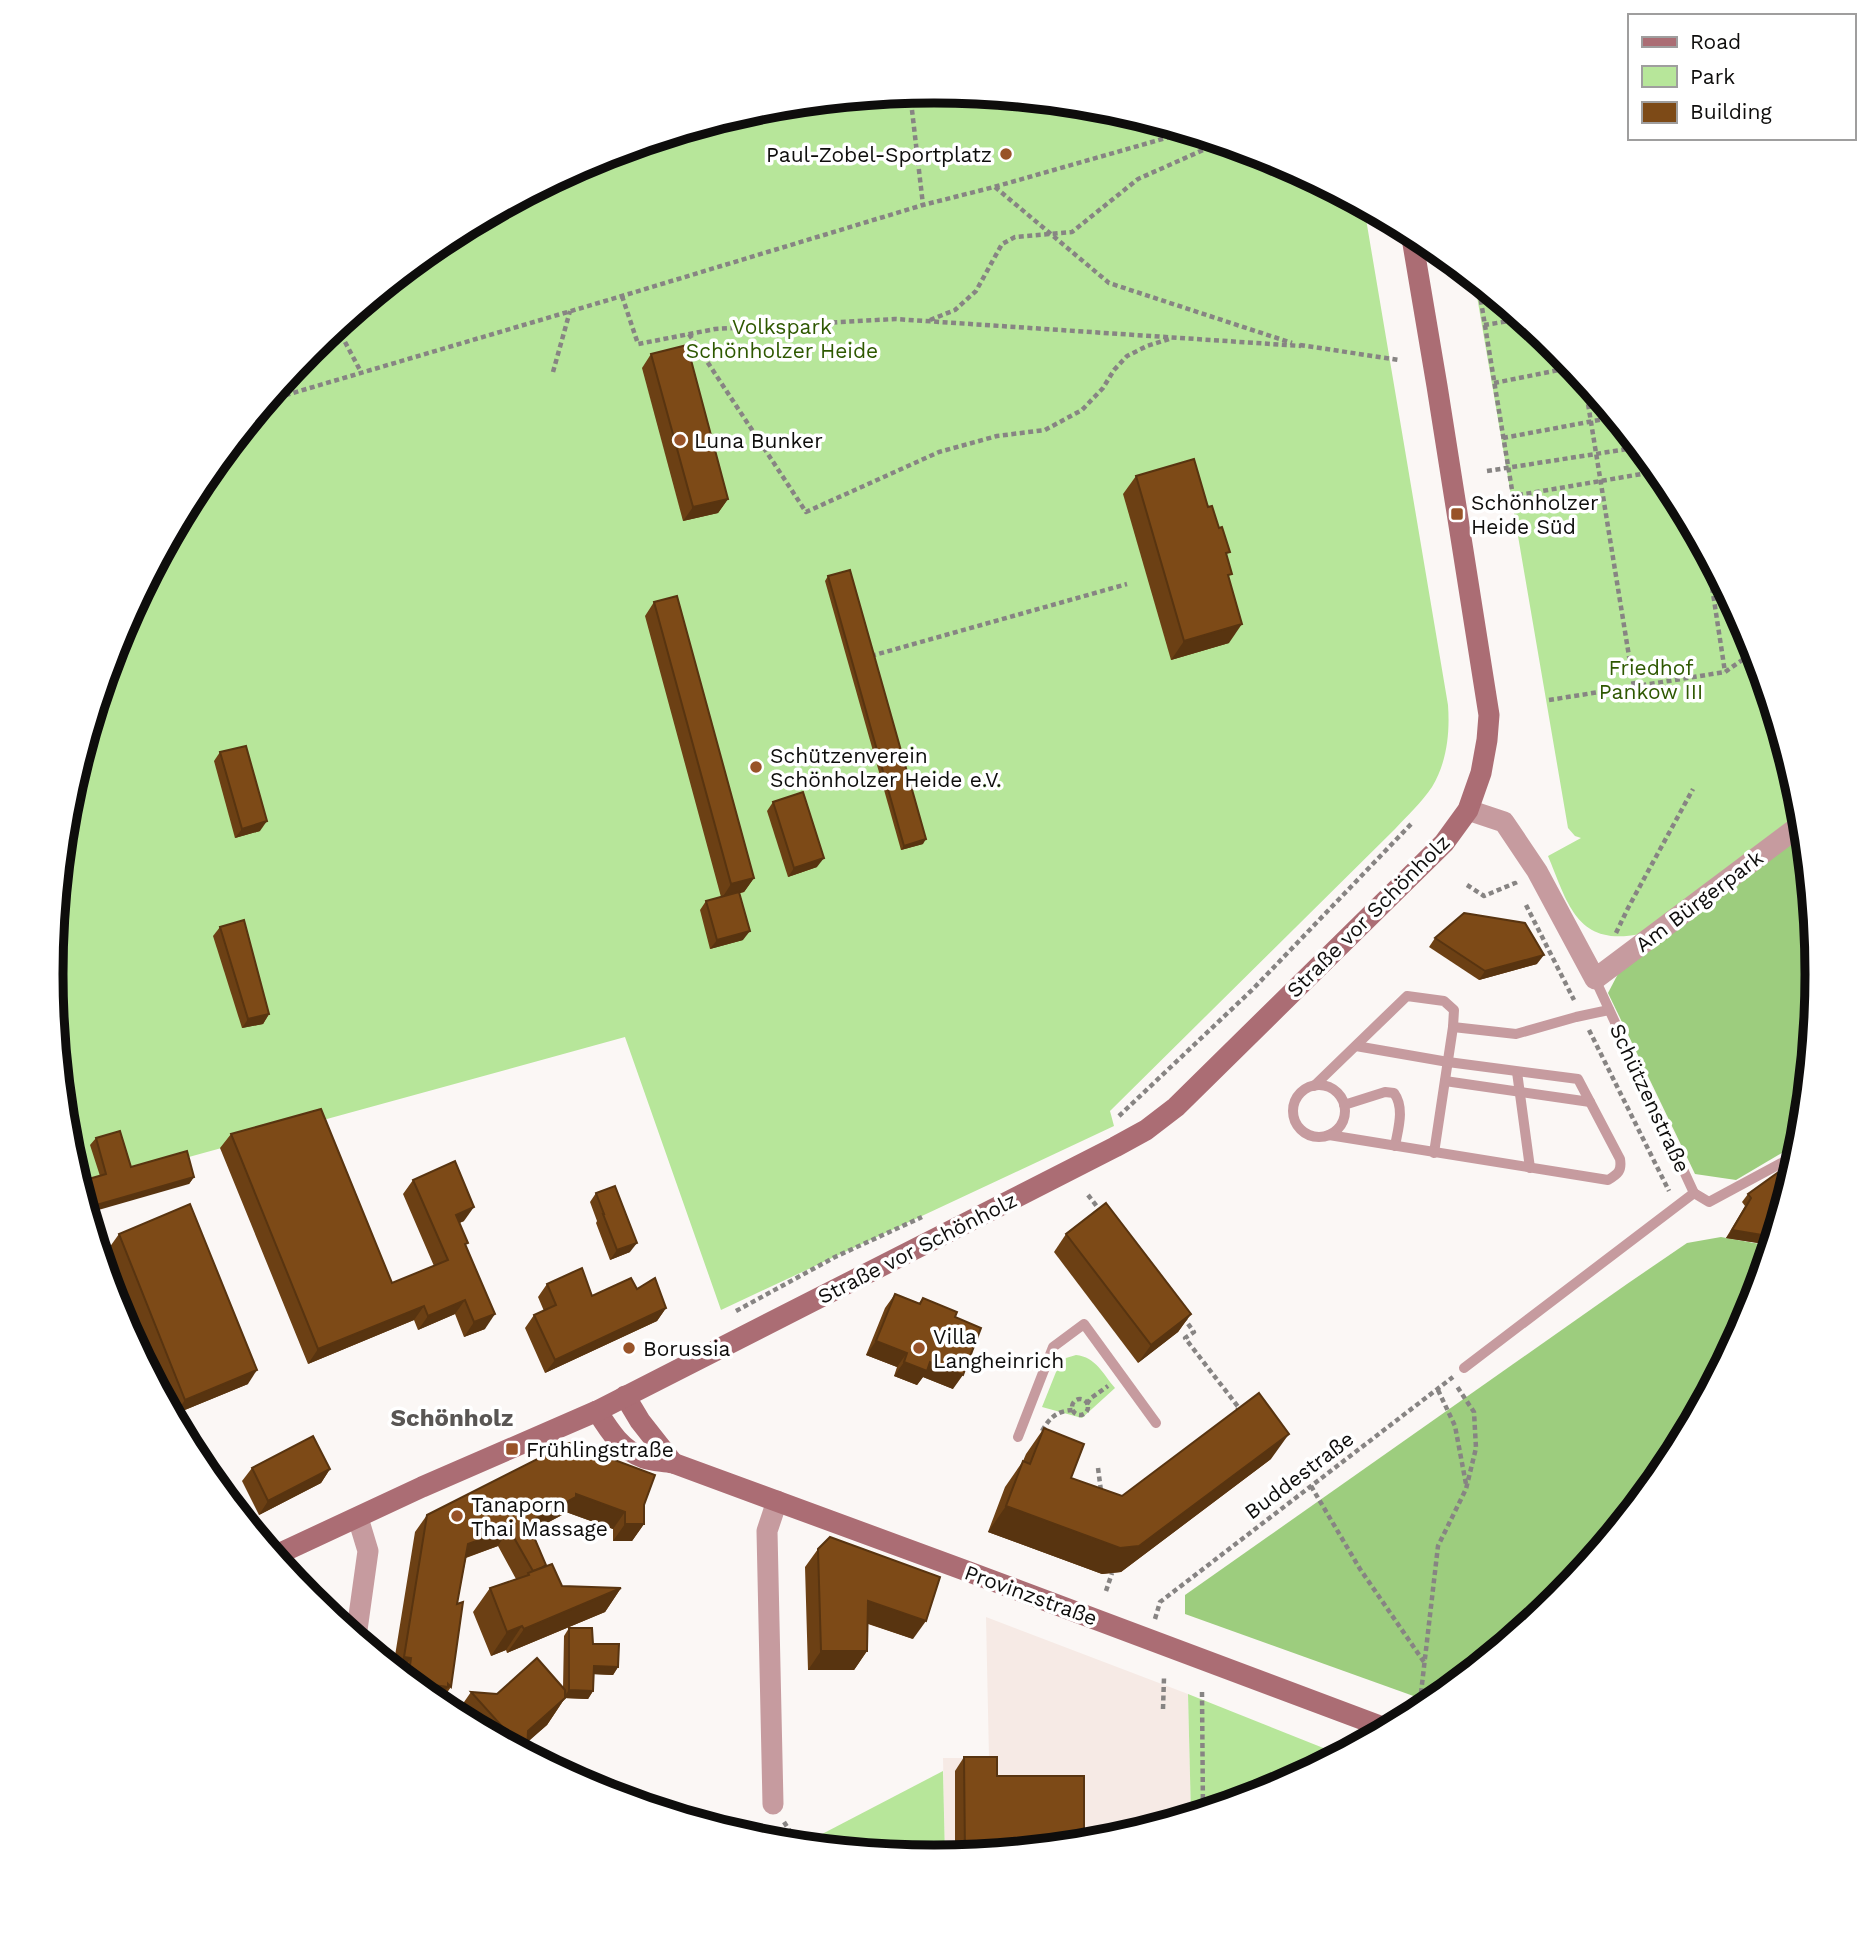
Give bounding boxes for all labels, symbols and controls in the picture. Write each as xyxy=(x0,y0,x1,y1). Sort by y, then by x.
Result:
legend xyxy=(1628,14,1855,140)
text: Road xyxy=(1690,29,1741,54)
text: Park xyxy=(1690,64,1735,89)
text: Building xyxy=(1690,99,1772,124)
place label: Paul-Zobel-Sportplatz xyxy=(766,142,992,167)
marker: Paul-Zobel-Sportplatz xyxy=(998,146,1014,162)
park label: Volkspark Schönholzer Heide xyxy=(686,314,878,363)
place label: Luna Bunker xyxy=(694,428,823,453)
marker: Luna Bunker xyxy=(672,432,688,448)
place label: Schönholzer Heide Süd xyxy=(1471,490,1599,539)
marker: Schönholzer Heide Süd xyxy=(1449,506,1465,522)
park label: Friedhof Pankow III xyxy=(1599,655,1703,704)
place label: Schützenverein Schönholzer Heide e.V. xyxy=(770,743,1002,792)
marker: Schützenverein Schönholzer Heide e.V. xyxy=(748,759,764,775)
street label: Straße vor Schönholz xyxy=(1281,829,1455,1003)
street label: Am Bürgerpark xyxy=(1630,845,1768,957)
street label: Schützenstraße xyxy=(1605,1020,1695,1176)
street label: Straße vor Schönholz xyxy=(813,1187,1021,1309)
place label: Villa Langheinrich xyxy=(933,1324,1064,1373)
place label: Borussia xyxy=(643,1336,731,1361)
marker: Borussia xyxy=(621,1340,637,1356)
marker: Villa Langheinrich xyxy=(911,1340,927,1356)
district label: Schönholz xyxy=(391,1404,513,1432)
street label: Buddestraße xyxy=(1239,1426,1359,1524)
place label: Frühlingstraße xyxy=(526,1437,674,1462)
marker: Frühlingstraße xyxy=(504,1441,520,1457)
place label: Tanaporn Thai Massage xyxy=(471,1492,608,1541)
marker: Tanaporn Thai Massage xyxy=(449,1508,465,1524)
street label: Provinzstraße xyxy=(961,1559,1101,1631)

